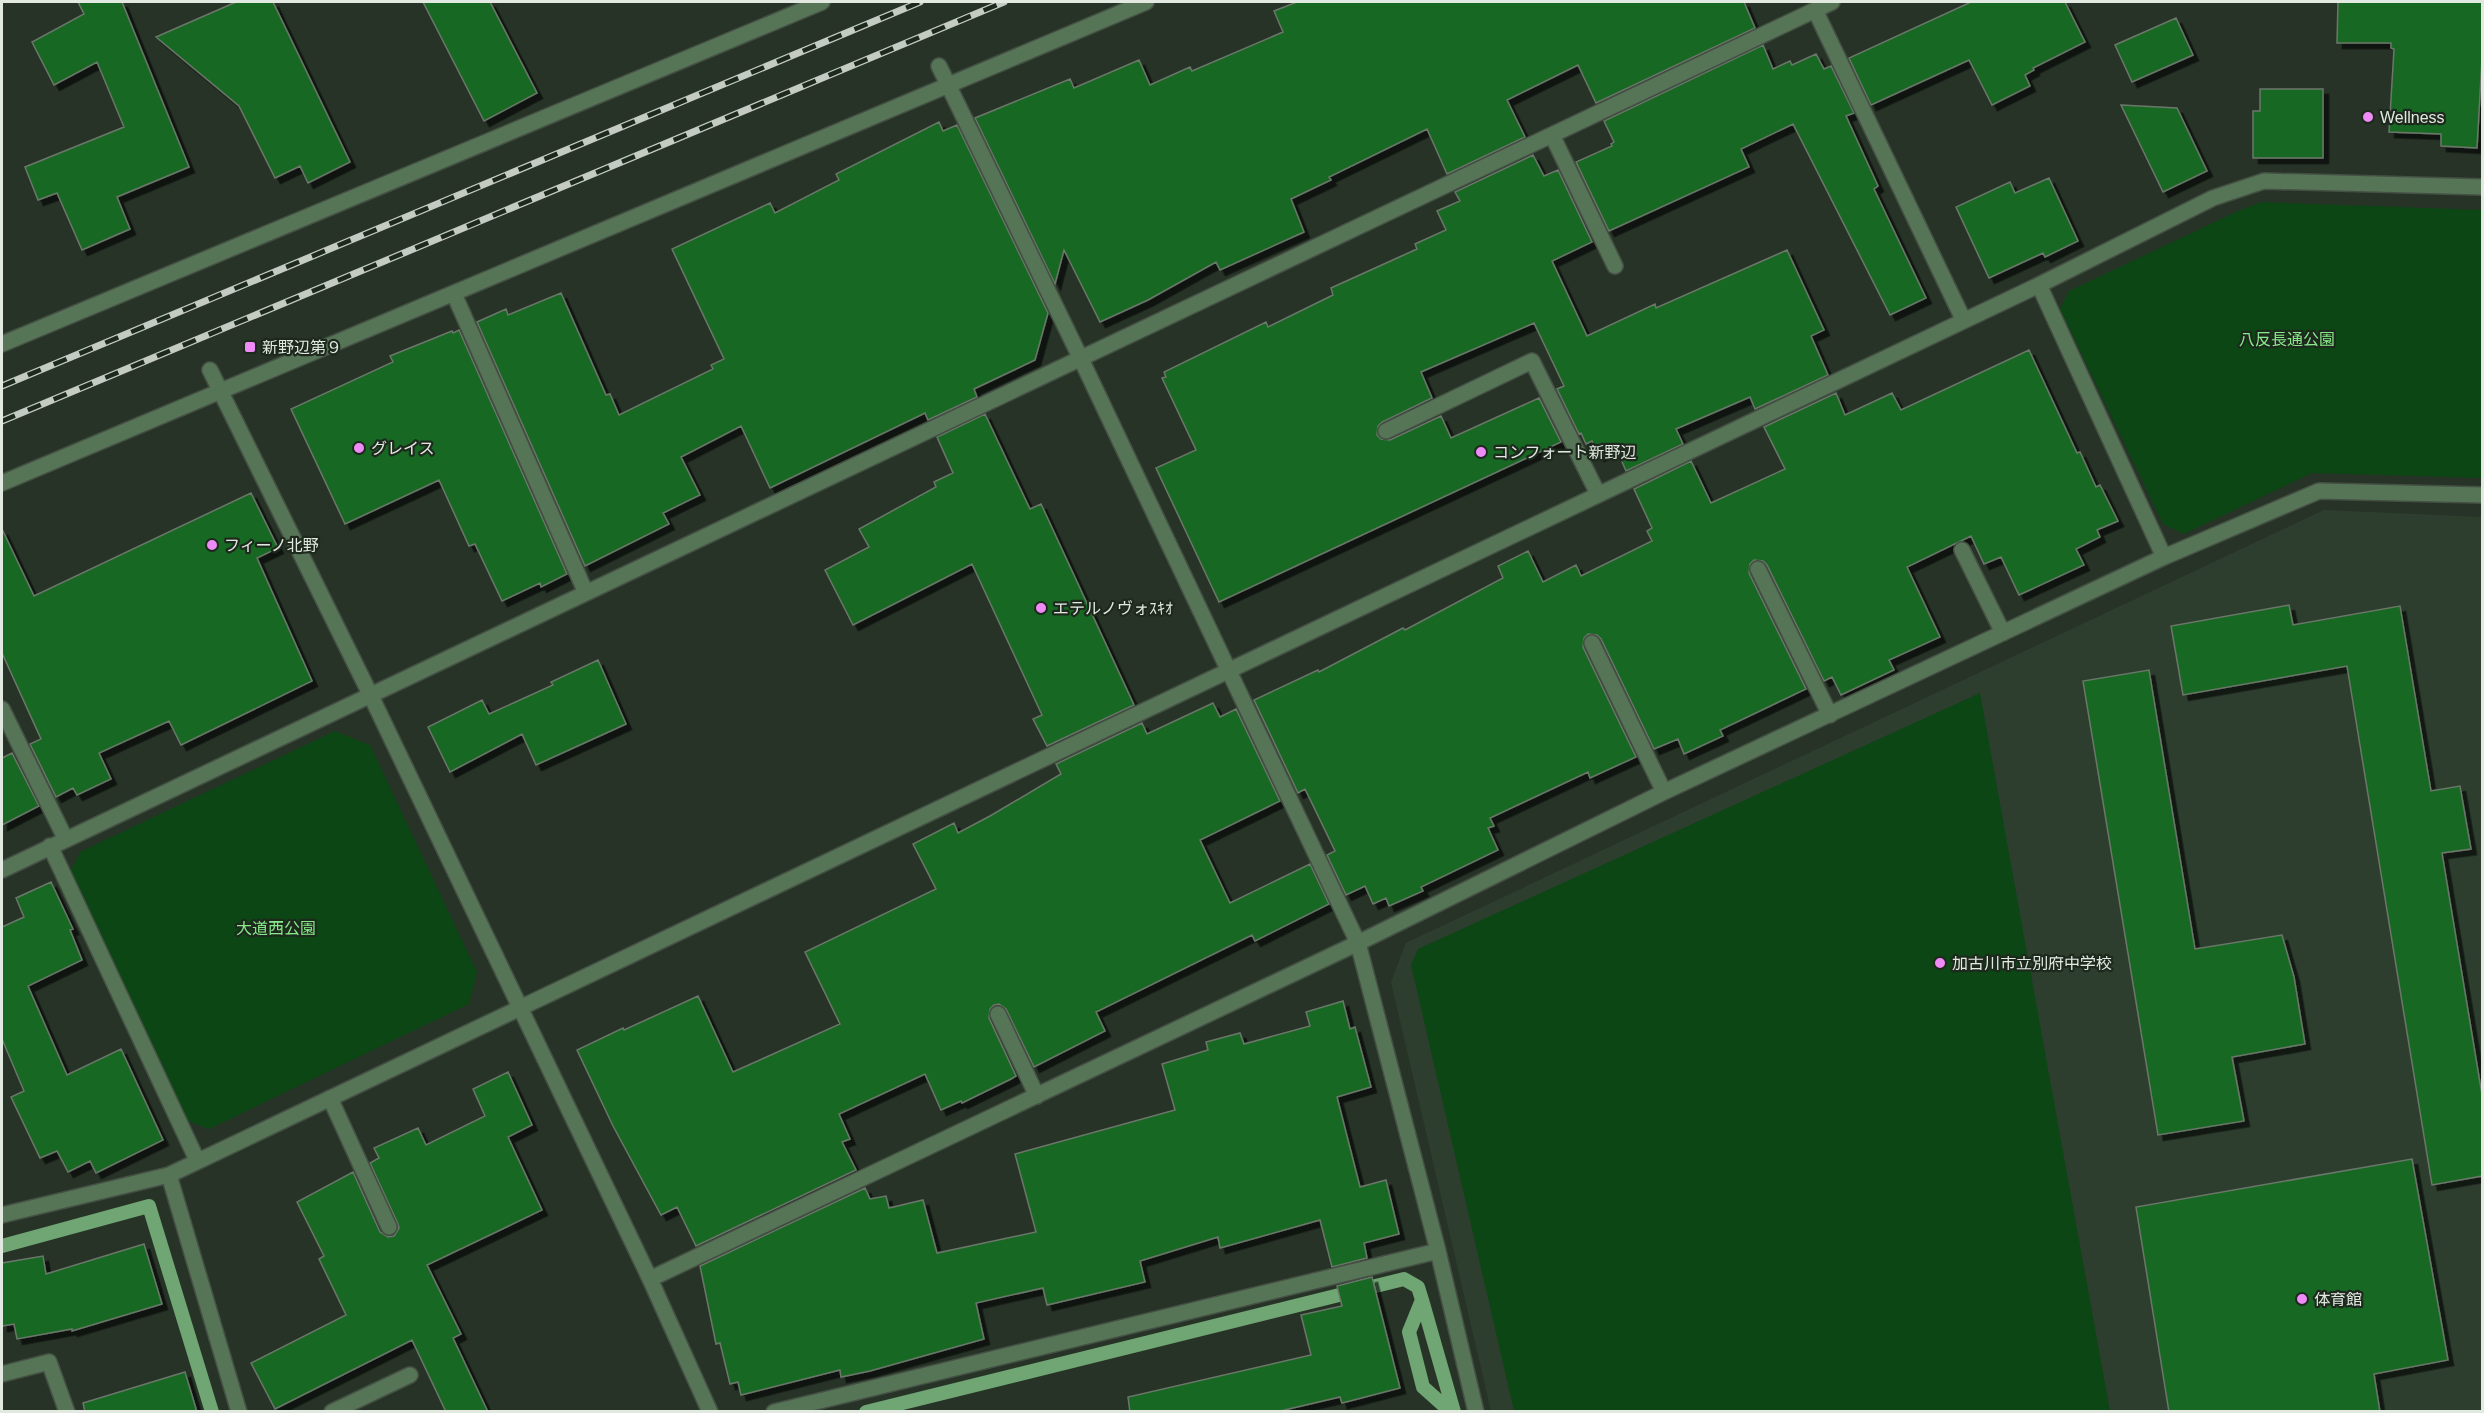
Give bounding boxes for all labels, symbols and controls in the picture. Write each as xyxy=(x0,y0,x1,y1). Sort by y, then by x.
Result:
place label: Wellness xyxy=(2380,109,2445,126)
marker: Wellness xyxy=(2361,110,2375,124)
park label: 八反長通公園 xyxy=(2239,331,2335,348)
place label: 新野辺第９ xyxy=(262,339,342,356)
marker: 新野辺第９ xyxy=(243,340,257,354)
place label: グレイス xyxy=(371,440,435,457)
marker: グレイス xyxy=(352,441,366,455)
place label: コンフォート新野辺 xyxy=(1493,444,1637,461)
marker: コンフォート新野辺 xyxy=(1474,445,1488,459)
place label: フィーノ北野 xyxy=(224,537,319,554)
marker: フィーノ北野 xyxy=(205,538,219,552)
place label: エテルノヴォｽｷｵ xyxy=(1053,600,1173,617)
marker: エテルノヴォｽｷｵ xyxy=(1034,601,1048,615)
park label: 大道西公園 xyxy=(236,920,316,937)
place label: 加古川市立別府中学校 xyxy=(1952,955,2112,972)
marker: 加古川市立別府中学校 xyxy=(1933,956,1947,970)
place label: 体育館 xyxy=(2314,1291,2362,1308)
marker: 体育館 xyxy=(2295,1292,2309,1306)

